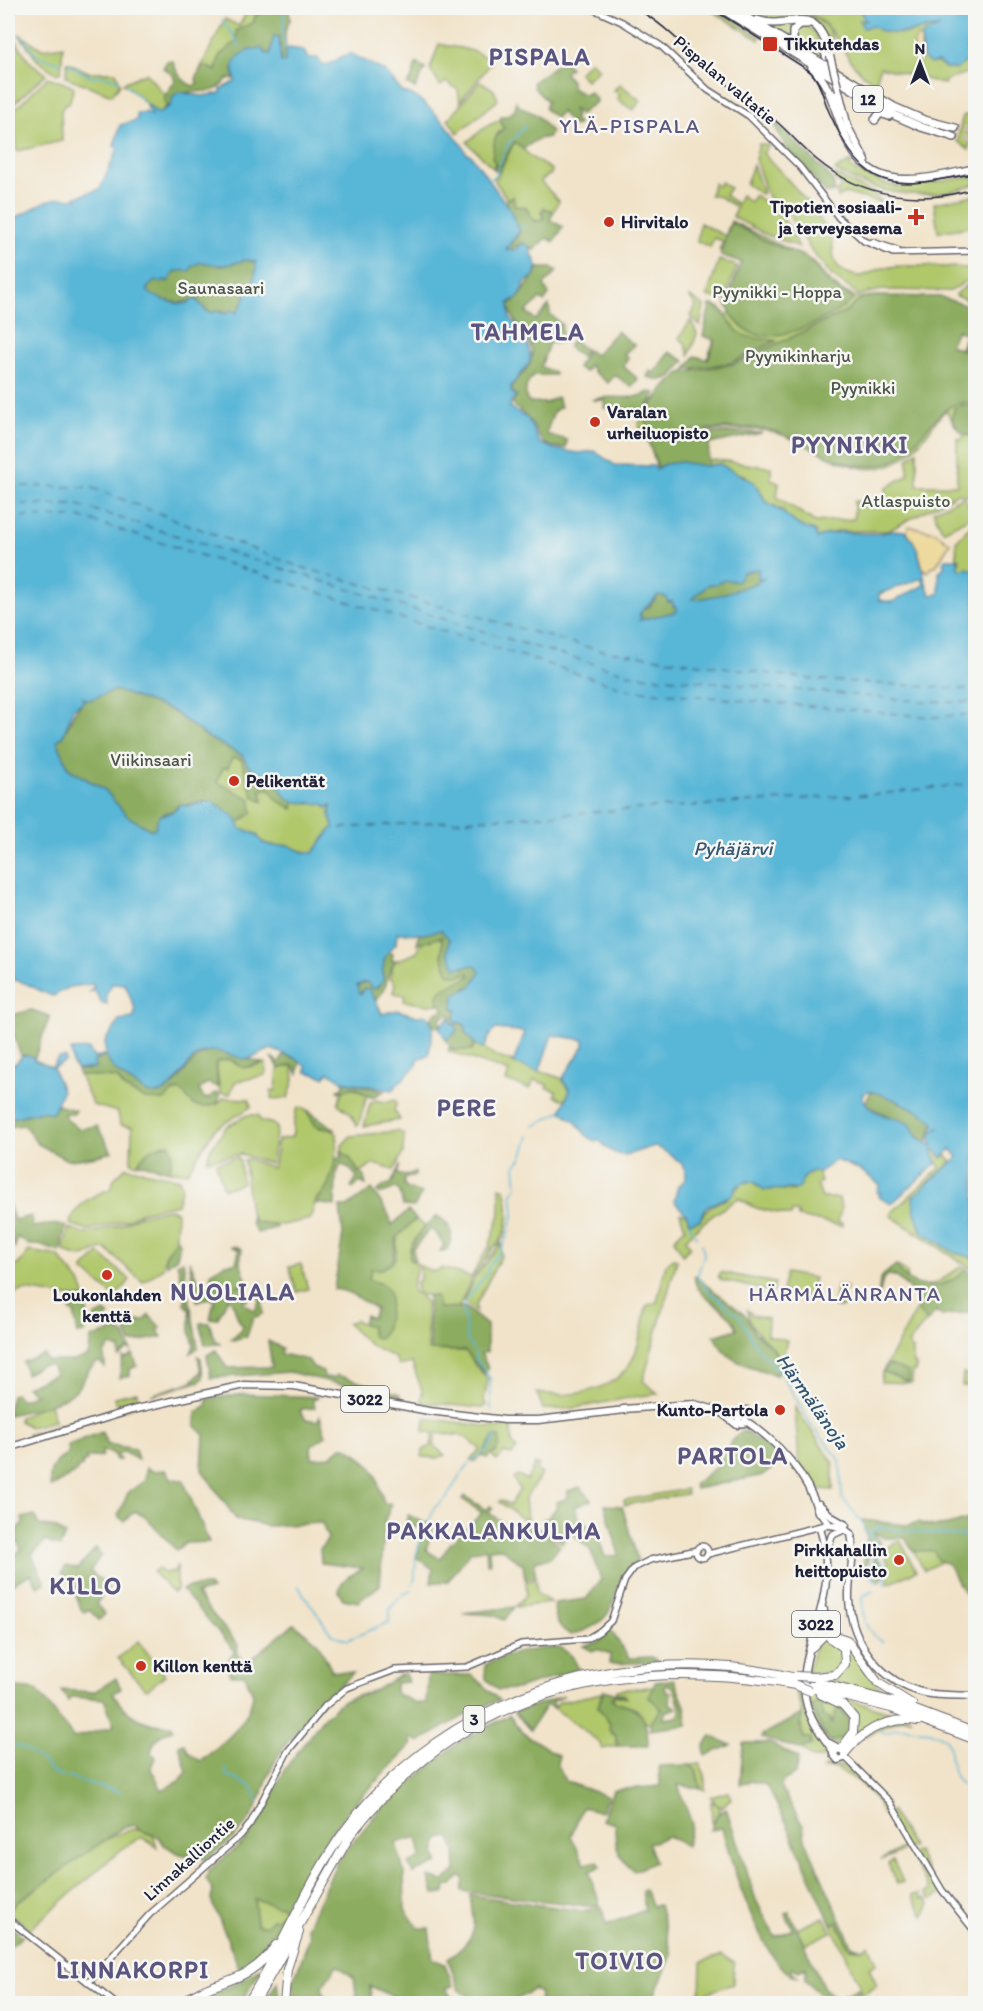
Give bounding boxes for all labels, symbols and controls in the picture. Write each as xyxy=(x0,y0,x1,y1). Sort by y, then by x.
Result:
street label: Pispalan valtatie xyxy=(669,31,781,129)
place label: Tikkutehdas xyxy=(783,33,879,55)
north arrow xyxy=(890,33,950,93)
marker: Tikkutehdas xyxy=(761,35,779,53)
text: N xyxy=(915,39,925,58)
district label: PISPALA xyxy=(489,42,591,71)
road number: 12 xyxy=(853,86,883,112)
district label: YLÄ-PISPALA xyxy=(559,113,701,138)
place label: Tipotien sosiaali- ja terveysasema xyxy=(769,196,903,239)
marker: Tipotien sosiaali- ja terveysasema xyxy=(907,208,925,226)
place label: Hirvitalo xyxy=(621,211,689,233)
marker: Hirvitalo xyxy=(602,215,616,229)
park label: Saunasaari xyxy=(178,277,264,299)
park label: Pyynikki - Hoppa xyxy=(712,281,842,303)
district label: TAHMELA xyxy=(470,317,585,346)
park label: Pyynikinharju xyxy=(745,345,851,367)
park label: Pyynikki xyxy=(831,377,895,399)
place label: Varalan urheiluopisto xyxy=(606,401,709,444)
marker: Varalan urheiluopisto xyxy=(588,415,602,429)
district label: PYYNIKKI xyxy=(791,430,909,459)
park label: Atlaspuisto xyxy=(862,490,950,512)
park label: Viikinsaari xyxy=(110,749,192,771)
place label: Pelikentät xyxy=(246,770,325,792)
marker: Pelikentät xyxy=(227,774,241,788)
water label: Pyhäjärvi xyxy=(694,836,774,860)
district label: PERE xyxy=(437,1093,497,1122)
marker: Loukonlahden kenttä xyxy=(100,1268,114,1282)
district label: NUOLIALA xyxy=(170,1277,296,1306)
district label: HÄRMÄLÄNRANTA xyxy=(749,1281,941,1306)
place label: Loukonlahden kenttä xyxy=(53,1284,162,1327)
water label: Härmälänoja xyxy=(771,1349,855,1454)
road number: 3022 xyxy=(341,1386,389,1412)
place label: Kunto-Partola xyxy=(657,1399,768,1421)
marker: Kunto-Partola xyxy=(773,1403,787,1417)
district label: PARTOLA xyxy=(677,1441,789,1470)
district label: PAKKALANKULMA xyxy=(386,1516,602,1545)
place label: Pirkkahallin heittopuisto xyxy=(794,1539,888,1582)
marker: Pirkkahallin heittopuisto xyxy=(892,1553,906,1567)
district label: KILLO xyxy=(49,1571,123,1600)
road number: 3022 xyxy=(792,1611,840,1637)
place label: Killon kenttä xyxy=(153,1655,253,1677)
marker: Killon kenttä xyxy=(134,1659,148,1673)
road number: 3 xyxy=(464,1706,484,1732)
street label: Linnakalliontie xyxy=(139,1812,239,1906)
district label: TOIVIO xyxy=(574,1946,665,1975)
district label: LINNAKORPI xyxy=(56,1955,210,1984)

